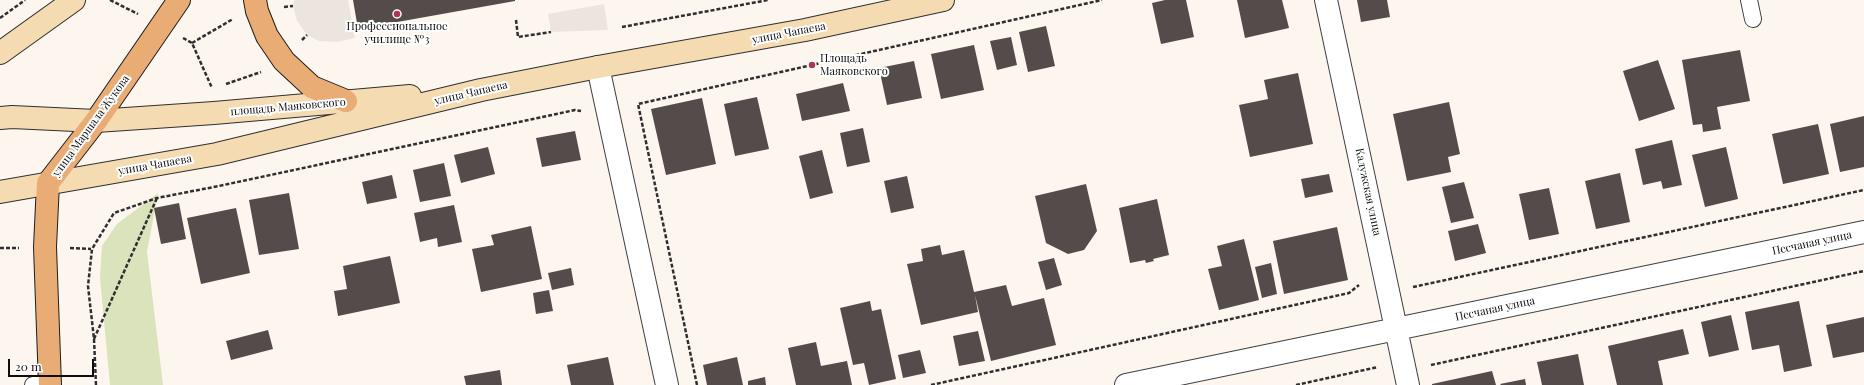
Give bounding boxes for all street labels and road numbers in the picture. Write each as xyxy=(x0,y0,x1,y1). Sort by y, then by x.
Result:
street label: улица Чапаева xyxy=(751,19,827,47)
street label: улица Маршала Жукова xyxy=(50,73,132,179)
street label: улица Чапаева xyxy=(433,78,509,108)
street label: площадь Маяковского xyxy=(230,95,346,119)
street label: Калужская улица xyxy=(1352,147,1384,237)
street label: улица Чапаева xyxy=(117,152,193,178)
street label: Песчаная улица xyxy=(1771,228,1853,258)
street label: Песчаная улица xyxy=(1454,294,1536,324)

